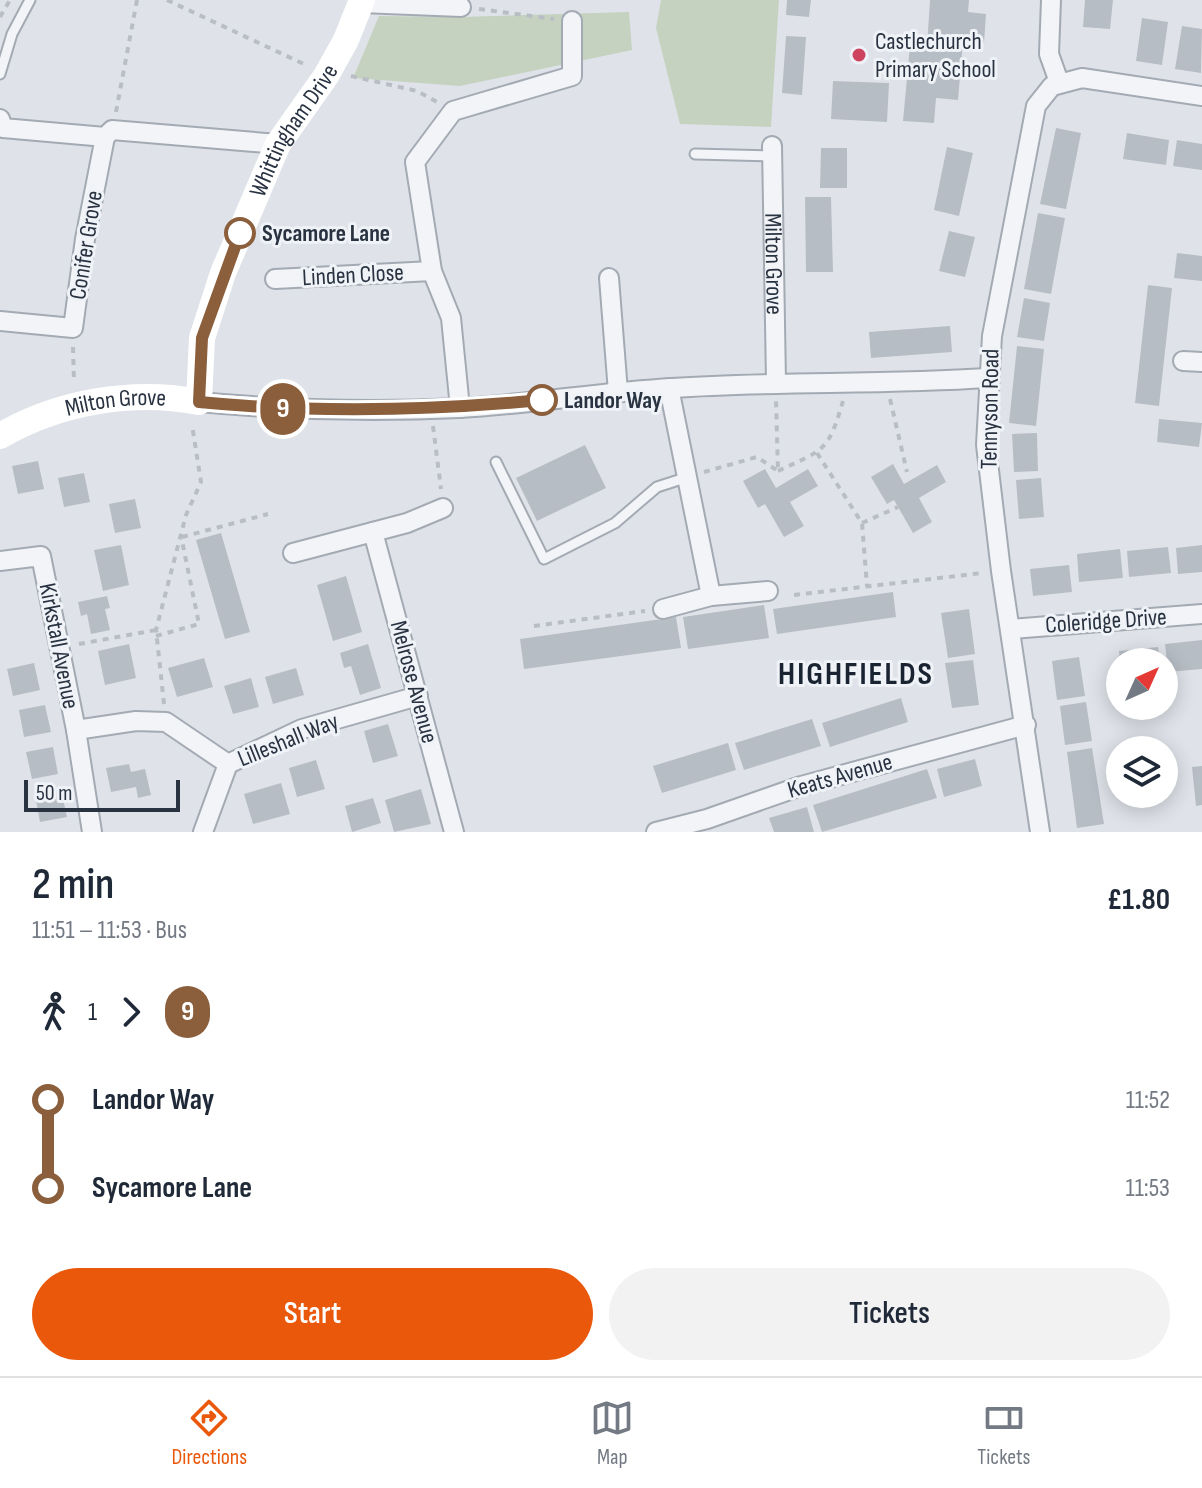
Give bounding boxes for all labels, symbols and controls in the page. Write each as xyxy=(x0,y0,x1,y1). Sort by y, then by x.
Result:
place label: Castlechurch Primary School xyxy=(875,27,996,84)
marker: Castlechurch Primary School xyxy=(850,46,868,64)
street label: Whittingham Drive xyxy=(243,59,344,201)
street label: Conifer Grove xyxy=(63,188,109,302)
street label: Milton Grove xyxy=(759,213,789,315)
marker: Sycamore Lane xyxy=(225,218,255,248)
place label: Sycamore Lane xyxy=(262,219,390,248)
street label: Linden Close xyxy=(301,258,405,292)
street label: Tennyson Road xyxy=(974,349,1006,469)
street label: Milton Grove xyxy=(62,383,167,422)
line badge: 9 xyxy=(257,383,309,435)
marker: Landor Way xyxy=(527,385,557,415)
place label: Landor Way xyxy=(564,386,662,415)
text: 9 xyxy=(276,392,290,425)
street label: Kirkstall Avenue xyxy=(33,581,85,711)
street label: Coleridge Drive xyxy=(1044,602,1168,640)
street label: Melrose Avenue xyxy=(384,618,444,746)
north arrow xyxy=(1106,648,1178,720)
map controls xyxy=(1106,648,1178,808)
district label: HIGHFIELDS xyxy=(778,655,934,694)
street label: Lilleshall Way xyxy=(233,707,343,773)
button: layers xyxy=(1106,736,1178,808)
street label: Keats Avenue xyxy=(784,747,896,805)
scale bar xyxy=(24,776,180,812)
text: 50 m xyxy=(36,780,72,807)
text: 2 min xyxy=(32,858,114,911)
text: £1.80 xyxy=(1107,882,1170,918)
text: 11:51 – 11:53 · Bus xyxy=(32,915,187,946)
icon: walk xyxy=(32,990,76,1034)
icon: forward xyxy=(109,990,153,1034)
text: 9 xyxy=(181,995,194,1028)
text: 1 xyxy=(88,997,97,1028)
text: Landor Way xyxy=(92,1082,214,1118)
text: 11:52 xyxy=(1126,1085,1170,1116)
text: Sycamore Lane xyxy=(92,1170,252,1206)
text: 11:53 xyxy=(1126,1173,1170,1204)
button: Start xyxy=(32,1268,593,1360)
button: Tickets xyxy=(609,1268,1170,1360)
tab: Directions xyxy=(172,1396,247,1471)
tab: Map xyxy=(590,1396,634,1471)
tab: Tickets xyxy=(977,1396,1030,1471)

